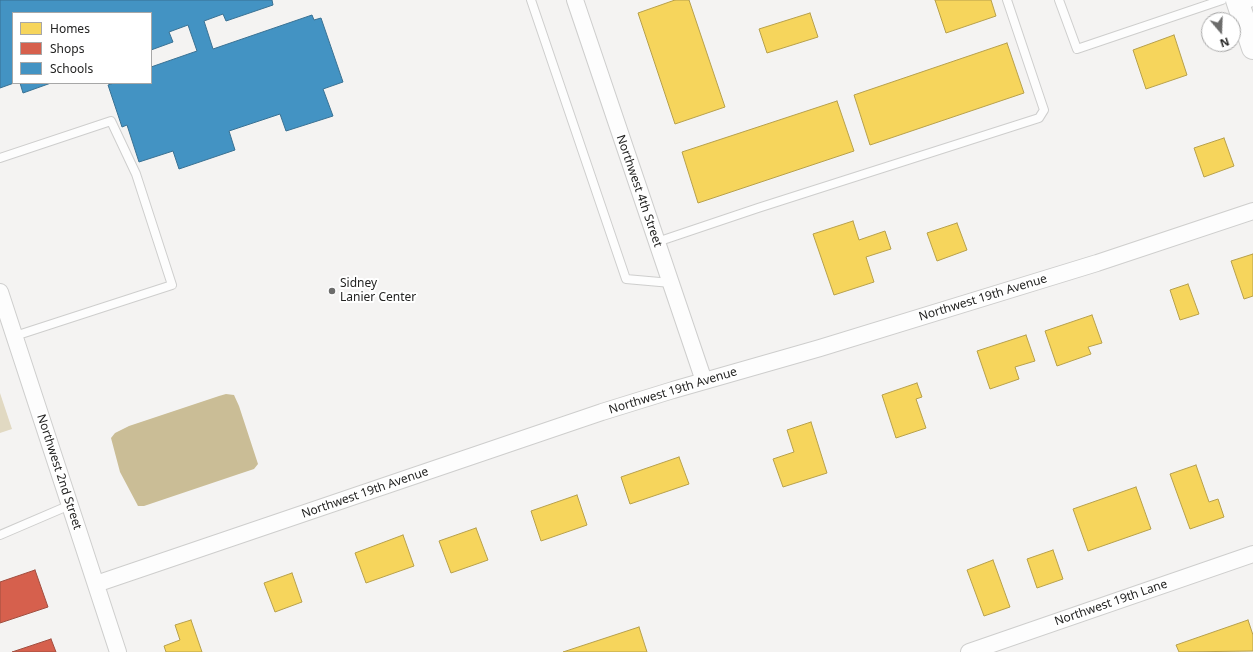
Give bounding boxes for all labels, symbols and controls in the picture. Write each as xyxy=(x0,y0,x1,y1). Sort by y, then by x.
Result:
legend xyxy=(12,12,152,84)
north arrow xyxy=(1201,12,1241,52)
text: Homes xyxy=(50,20,90,37)
text: N xyxy=(1218,34,1231,51)
text: Shops xyxy=(50,40,84,57)
text: Schools xyxy=(50,60,93,77)
street label: Northwest 4th Street xyxy=(613,133,665,249)
street label: Northwest 19th Avenue xyxy=(917,272,1049,324)
place label: Sidney Lanier Center xyxy=(340,277,416,305)
marker: Sidney Lanier Center xyxy=(327,286,337,296)
street label: Northwest 19th Avenue xyxy=(607,365,739,417)
street label: Northwest 2nd Street xyxy=(33,412,85,532)
street label: Northwest 19th Avenue xyxy=(300,465,430,521)
street label: Northwest 19th Lane xyxy=(1053,577,1169,629)

